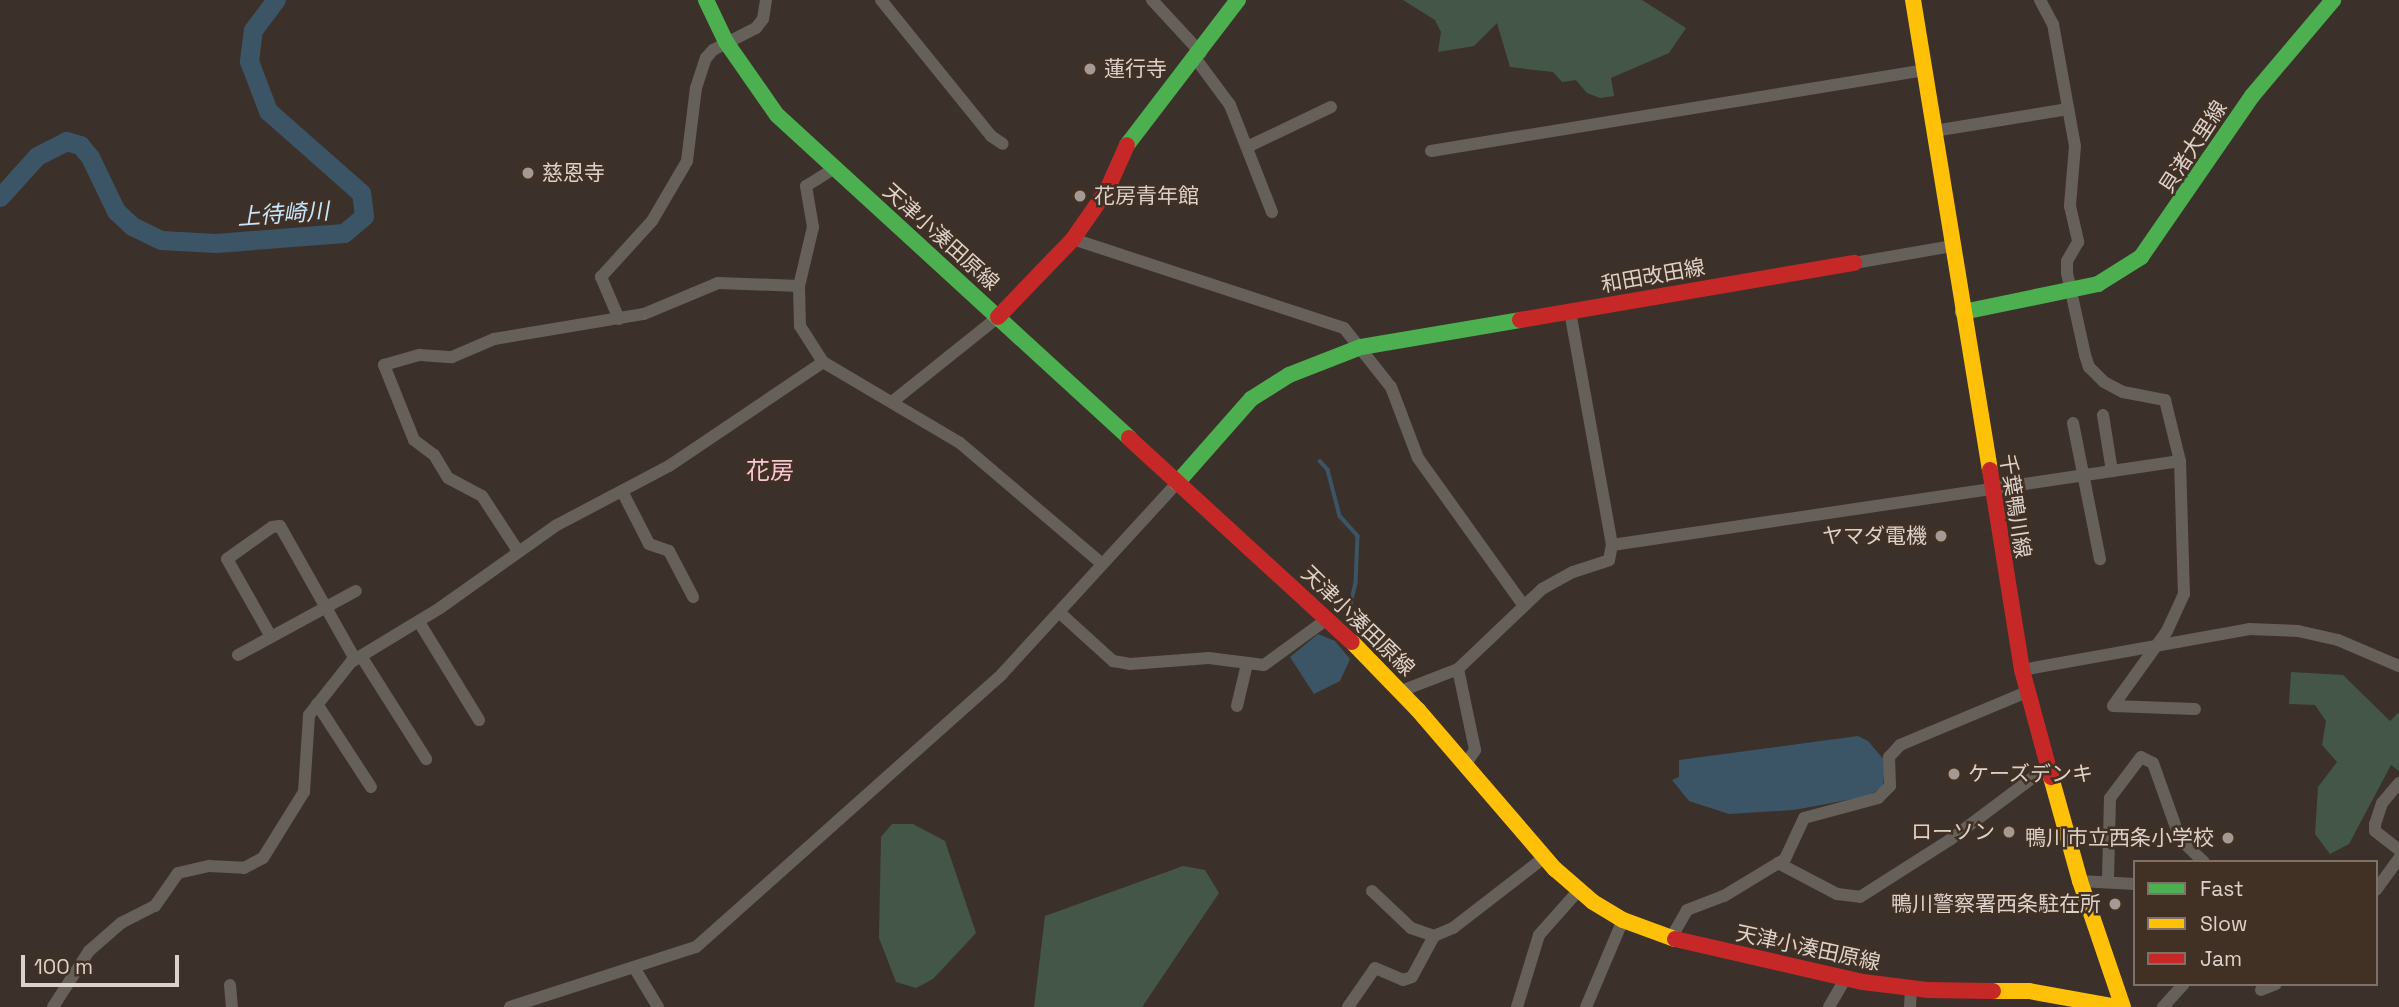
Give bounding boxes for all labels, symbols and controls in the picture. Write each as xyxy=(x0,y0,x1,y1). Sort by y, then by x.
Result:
place label: 蓮行寺 xyxy=(1104,56,1167,82)
marker: 蓮行寺 xyxy=(1082,61,1098,77)
street label: 貝渚大里線 xyxy=(2154,96,2232,198)
place label: 慈恩寺 xyxy=(542,160,605,186)
marker: 慈恩寺 xyxy=(520,165,536,181)
street label: 天津小湊田原線 xyxy=(878,178,1004,296)
place label: 花房青年館 xyxy=(1094,183,1199,209)
marker: 花房青年館 xyxy=(1072,188,1088,204)
water label: 上待崎川 xyxy=(236,197,330,231)
street label: 和田改田線 xyxy=(1599,254,1707,298)
street label: 千葉鴨川線 xyxy=(1994,452,2036,560)
district label: 花房 xyxy=(746,457,794,485)
place label: ヤマダ電機 xyxy=(1822,523,1927,549)
marker: ヤマダ電機 xyxy=(1933,528,1949,544)
street label: 天津小湊田原線 xyxy=(1296,561,1420,681)
place label: ケーズデンキ xyxy=(1968,761,2094,787)
marker: ケーズデンキ xyxy=(1946,766,1962,782)
place label: ローソン xyxy=(1911,819,1995,845)
marker: ローソン xyxy=(2001,824,2017,840)
place label: 鴨川市立西条小学校 xyxy=(2025,825,2214,851)
marker: 鴨川市立西条小学校 xyxy=(2220,830,2236,846)
legend xyxy=(2133,860,2378,986)
text: Fast xyxy=(2200,875,2244,902)
place label: 鴨川警察署西条駐在所 xyxy=(1891,891,2101,917)
marker: 鴨川警察署西条駐在所 xyxy=(2107,896,2123,912)
text: Slow xyxy=(2200,910,2248,937)
street label: 天津小湊田原線 xyxy=(1733,920,1883,976)
scale bar xyxy=(24,940,182,984)
text: Jam xyxy=(2200,945,2242,972)
text: 100 m xyxy=(34,953,93,980)

